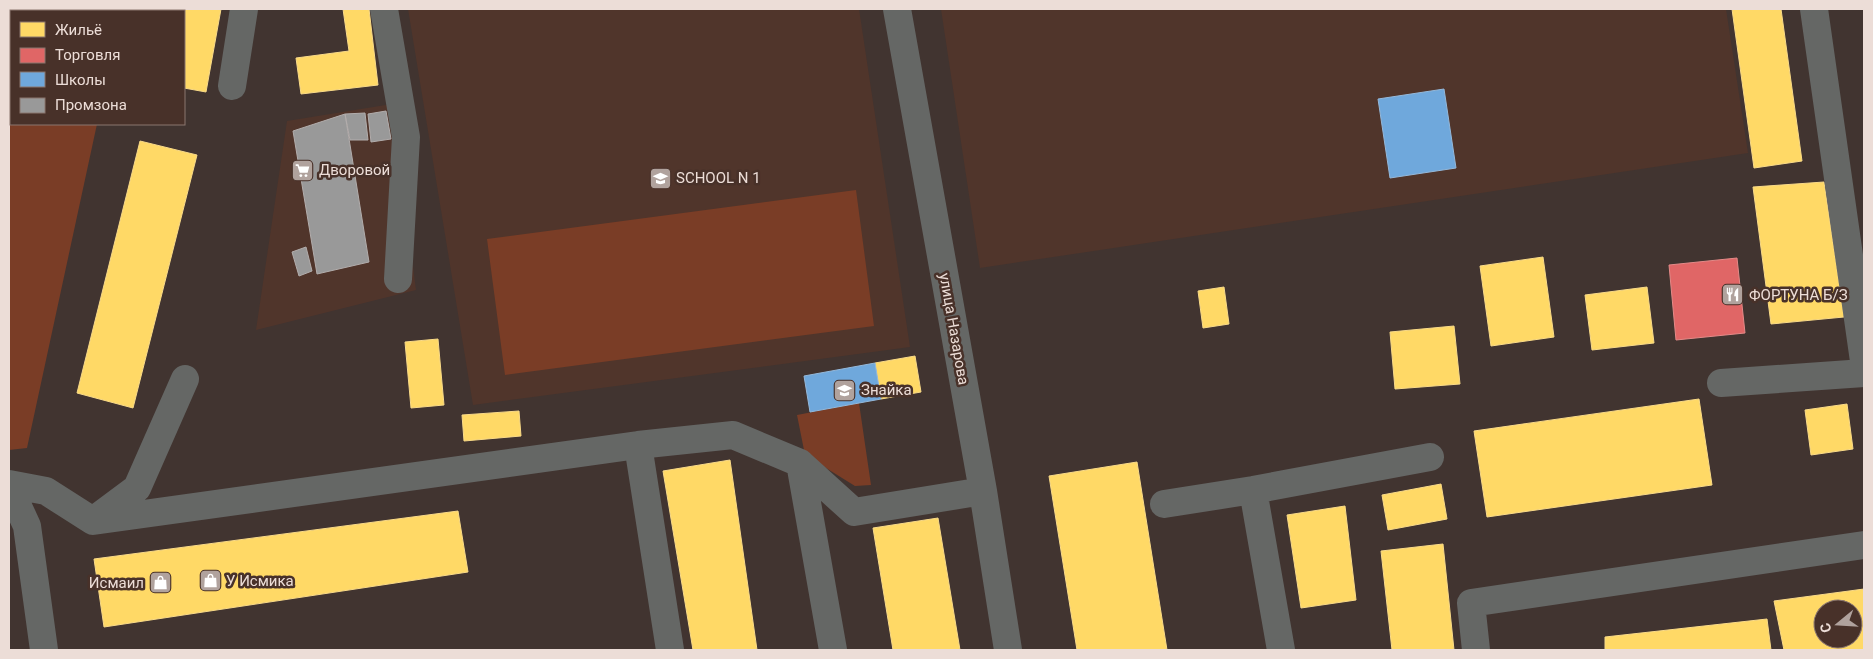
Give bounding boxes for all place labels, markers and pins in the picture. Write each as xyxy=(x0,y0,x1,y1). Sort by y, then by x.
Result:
supermarket icon: Дворовой xyxy=(291,158,315,182)
place label: Дворовой xyxy=(319,161,390,179)
school or university icon: SCHOOL N 1 xyxy=(648,166,672,190)
place label: SCHOOL N 1 xyxy=(676,169,761,187)
restaurant icon: ФОРТУНА Б/З xyxy=(1721,283,1745,307)
place label: ФОРТУНА Б/З xyxy=(1749,286,1848,304)
school or university icon: Знайка xyxy=(833,378,857,402)
place label: Знайка xyxy=(861,381,912,399)
shop icon: У Исмика xyxy=(198,569,222,593)
shop icon: Исмаил xyxy=(148,571,172,595)
place label: У Исмика xyxy=(226,572,294,590)
place label: Исмаил xyxy=(89,574,144,592)

